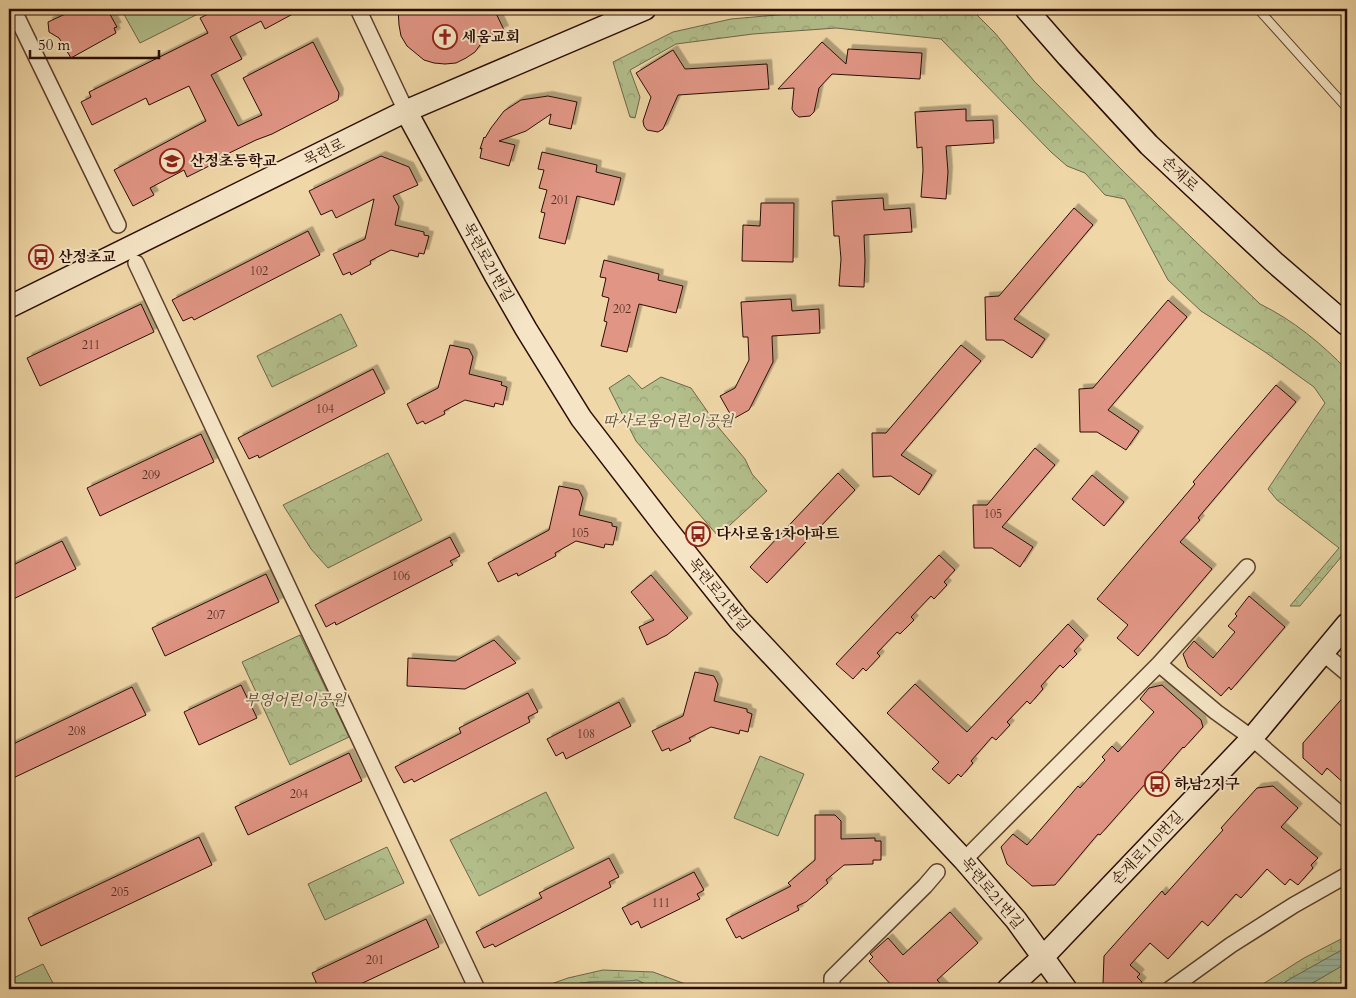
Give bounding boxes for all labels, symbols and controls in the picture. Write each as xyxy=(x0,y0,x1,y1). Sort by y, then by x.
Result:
church icon: 세움교회 xyxy=(432,24,458,50)
place label: 세움교회 xyxy=(462,27,520,47)
scale bar xyxy=(30,28,159,60)
text: 50 m xyxy=(38,35,70,55)
street label: 목련로 xyxy=(300,133,348,171)
school or university icon: 산정초등학교 xyxy=(159,148,185,174)
place label: 산정초등학교 xyxy=(190,151,277,171)
street label: 손재로 xyxy=(1157,152,1203,196)
house number: 201 xyxy=(551,192,569,208)
street label: 목련로21번길 xyxy=(458,219,518,305)
bus stop icon: 산정초교 xyxy=(28,244,54,270)
place label: 산정초교 xyxy=(58,247,116,267)
house number: 102 xyxy=(250,263,268,279)
house number: 202 xyxy=(613,301,631,317)
house number: 211 xyxy=(82,337,100,353)
house number: 104 xyxy=(316,401,334,417)
park label: 따사로움어린이공원 xyxy=(603,411,735,431)
house number: 209 xyxy=(142,467,160,483)
house number: 105 xyxy=(984,506,1002,522)
bus stop icon: 다사로움1차아파트 xyxy=(685,521,711,547)
place label: 다사로움1차아파트 xyxy=(716,524,840,544)
house number: 105 xyxy=(571,525,589,541)
street label: 목련로21번길 xyxy=(684,554,754,634)
house number: 106 xyxy=(392,568,410,584)
house number: 207 xyxy=(207,607,225,623)
park label: 부영어린이공원 xyxy=(244,690,347,710)
house number: 208 xyxy=(68,723,86,739)
house number: 108 xyxy=(577,726,595,742)
bus stop icon: 하남2지구 xyxy=(1144,771,1170,797)
place label: 하남2지구 xyxy=(1174,774,1240,794)
house number: 204 xyxy=(290,786,308,802)
street label: 손재로110번길 xyxy=(1107,807,1187,889)
street label: 목련로21번길 xyxy=(956,853,1028,933)
house number: 205 xyxy=(111,884,129,900)
house number: 111 xyxy=(652,895,670,911)
house number: 201 xyxy=(366,952,384,968)

